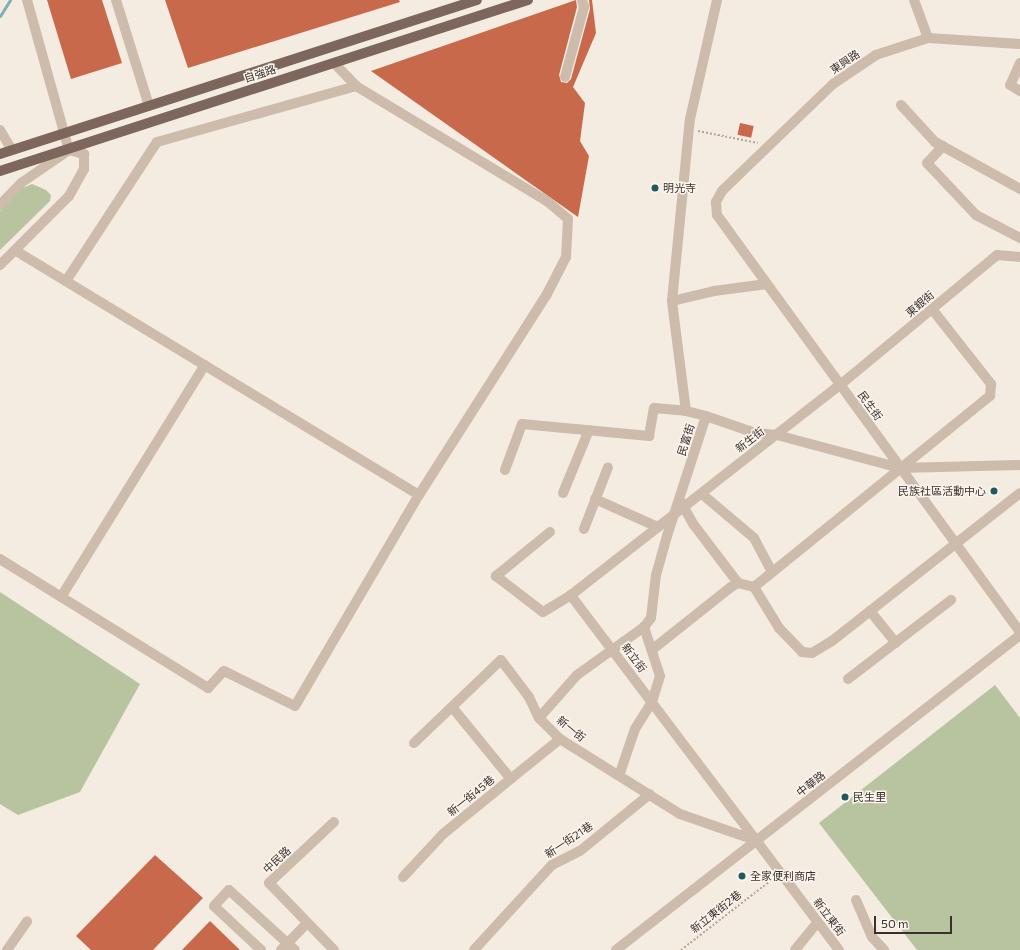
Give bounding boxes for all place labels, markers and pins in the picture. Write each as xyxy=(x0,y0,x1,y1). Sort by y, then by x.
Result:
place label: 明光寺 xyxy=(663,181,696,195)
marker: 明光寺 xyxy=(650,183,660,193)
place label: 民族社區活動中心 xyxy=(898,484,986,498)
marker: 民族社區活動中心 xyxy=(989,486,999,496)
place label: 民生里 xyxy=(853,790,886,804)
marker: 民生里 xyxy=(840,792,850,802)
place label: 全家便利商店 xyxy=(750,869,816,883)
marker: 全家便利商店 xyxy=(737,871,747,881)

